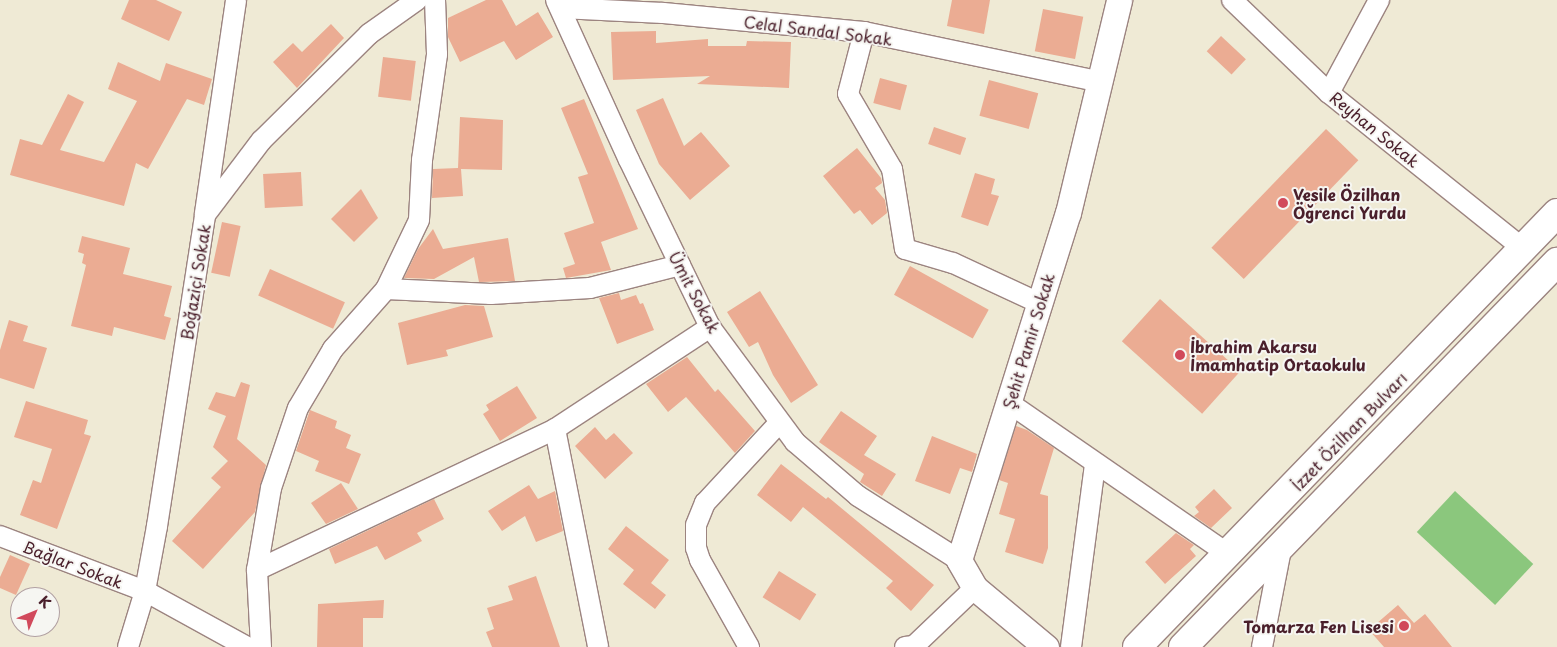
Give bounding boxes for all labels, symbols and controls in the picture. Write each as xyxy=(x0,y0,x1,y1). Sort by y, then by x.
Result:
street label: Celal Sandal Sokak xyxy=(742,11,894,49)
street label: Reyhan Sokak xyxy=(1327,87,1423,171)
place label: Vesile Özilhan Öğrenci Yurdu xyxy=(1293,184,1406,222)
marker: Vesile Özilhan Öğrenci Yurdu xyxy=(1277,197,1289,209)
street label: Boğaziçi Sokak xyxy=(176,222,214,342)
street label: Ümit Sokak xyxy=(665,247,725,337)
street label: Şehit Pamir Sokak xyxy=(998,270,1058,412)
place label: İbrahim Akarsu İmamhatip Ortaokulu xyxy=(1190,336,1367,374)
marker: İbrahim Akarsu İmamhatip Ortaokulu xyxy=(1174,349,1186,361)
street label: İzzet Özilhan Bulvarı xyxy=(1287,368,1411,494)
street label: Bağlar Sokak xyxy=(20,536,126,592)
north arrow xyxy=(10,587,60,637)
text: K xyxy=(34,591,56,613)
place label: Tomarza Fen Lisesi xyxy=(1242,616,1394,636)
marker: Tomarza Fen Lisesi xyxy=(1398,620,1410,632)

